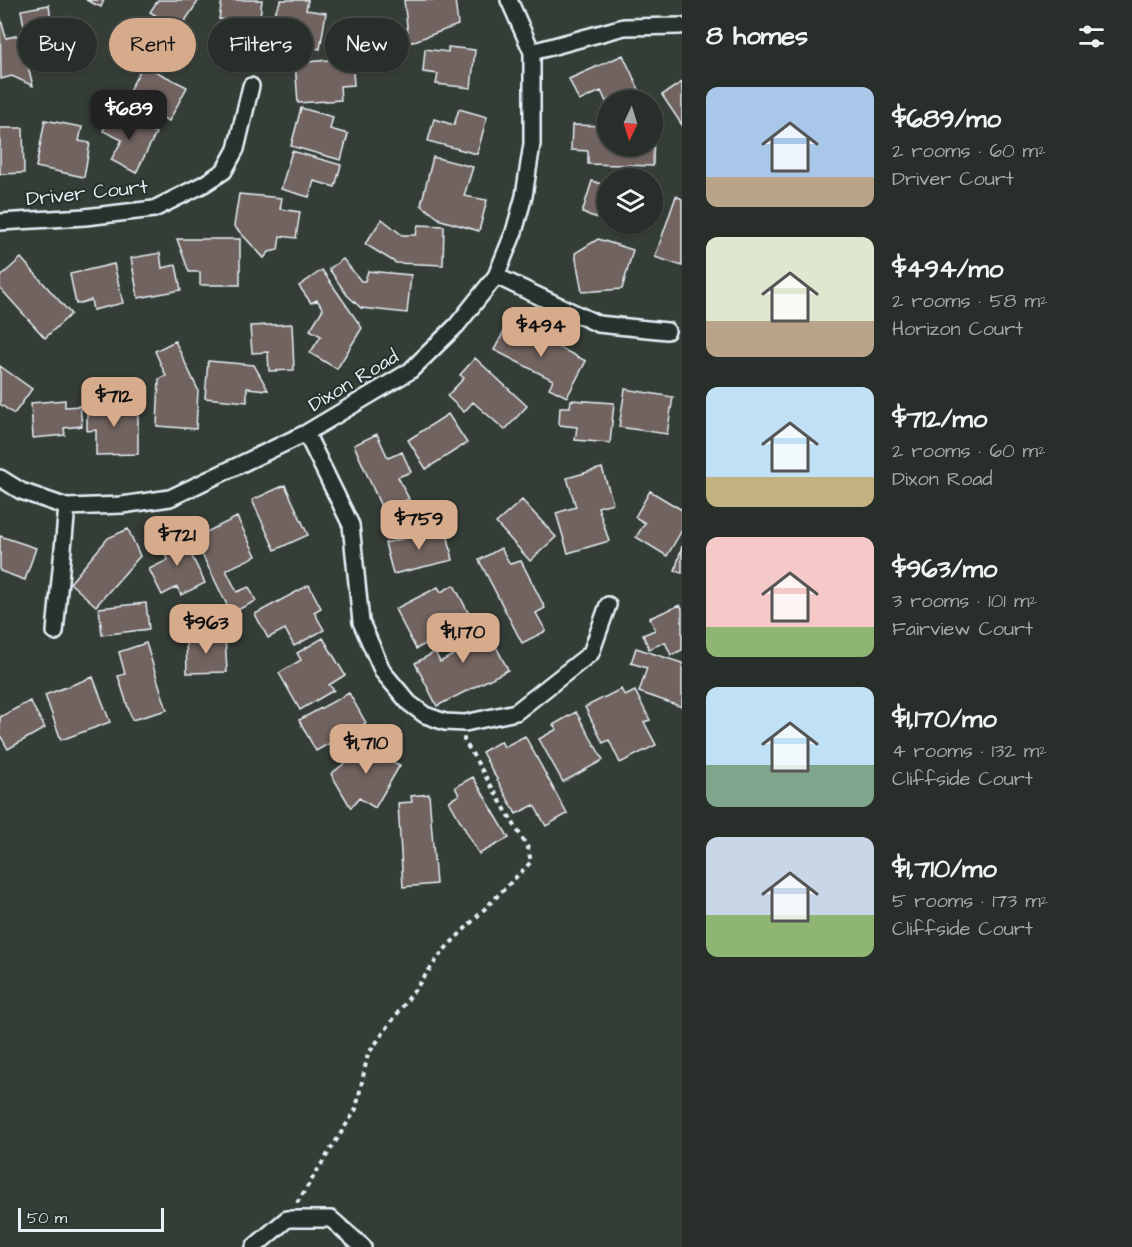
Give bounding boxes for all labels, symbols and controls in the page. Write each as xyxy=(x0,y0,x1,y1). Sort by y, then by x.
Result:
chip: Buy xyxy=(18,18,97,72)
chip: Rent xyxy=(109,18,196,72)
chip: Filters xyxy=(208,18,313,72)
chip: New xyxy=(325,18,409,72)
text: 8 homes xyxy=(706,18,808,54)
icon: filters xyxy=(1075,20,1108,53)
pin: $689 xyxy=(93,90,165,141)
north arrow xyxy=(597,90,663,156)
map controls xyxy=(597,90,663,234)
text: $689 xyxy=(105,95,153,123)
text: $689/mo xyxy=(892,101,1001,137)
icon: home xyxy=(754,111,826,183)
text: 2 rooms · 60 m² xyxy=(892,137,1046,165)
text: Driver Court xyxy=(892,165,1014,193)
button: layers xyxy=(597,168,663,234)
street label: Driver Court xyxy=(25,173,149,213)
text: $494/mo xyxy=(892,251,1003,287)
icon: home xyxy=(754,261,826,333)
text: 2 rooms · 58 m² xyxy=(892,287,1048,315)
pin: $494 xyxy=(505,307,577,358)
text: $494 xyxy=(516,312,566,340)
text: Horizon Court xyxy=(892,315,1023,343)
street label: Dixon Road xyxy=(303,343,404,419)
pin: $712 xyxy=(78,377,150,428)
text: $712 xyxy=(95,382,133,410)
text: $712/mo xyxy=(892,401,987,437)
icon: home xyxy=(754,411,826,483)
text: 2 rooms · 60 m² xyxy=(892,437,1046,465)
text: Dixon Road xyxy=(892,465,993,493)
pin: $759 xyxy=(383,500,455,551)
text: $759 xyxy=(395,505,443,533)
pin: $721 xyxy=(141,516,213,567)
text: $721 xyxy=(158,521,196,549)
text: $963/mo xyxy=(892,551,998,587)
icon: home xyxy=(754,561,826,633)
text: 3 rooms · 101 m² xyxy=(892,587,1037,615)
pin: $963 xyxy=(170,604,242,655)
text: $963 xyxy=(183,609,229,637)
pin: $1,170 xyxy=(414,613,512,664)
text: Fairview Court xyxy=(892,615,1033,643)
text: $1,170 xyxy=(441,618,485,646)
text: $1,170/mo xyxy=(892,701,997,737)
icon: home xyxy=(754,711,826,783)
pin: $1,710 xyxy=(317,724,415,775)
text: $1,710 xyxy=(344,729,388,757)
text: 4 rooms · 132 m² xyxy=(892,737,1047,765)
text: Cliffside Court xyxy=(892,765,1033,793)
text: $1,710/mo xyxy=(892,851,997,887)
icon: home xyxy=(754,861,826,933)
text: 5 rooms · 173 m² xyxy=(892,887,1048,915)
text: Cliffside Court xyxy=(892,915,1033,943)
scale bar xyxy=(18,1205,164,1232)
text: 50 m xyxy=(27,1207,67,1229)

